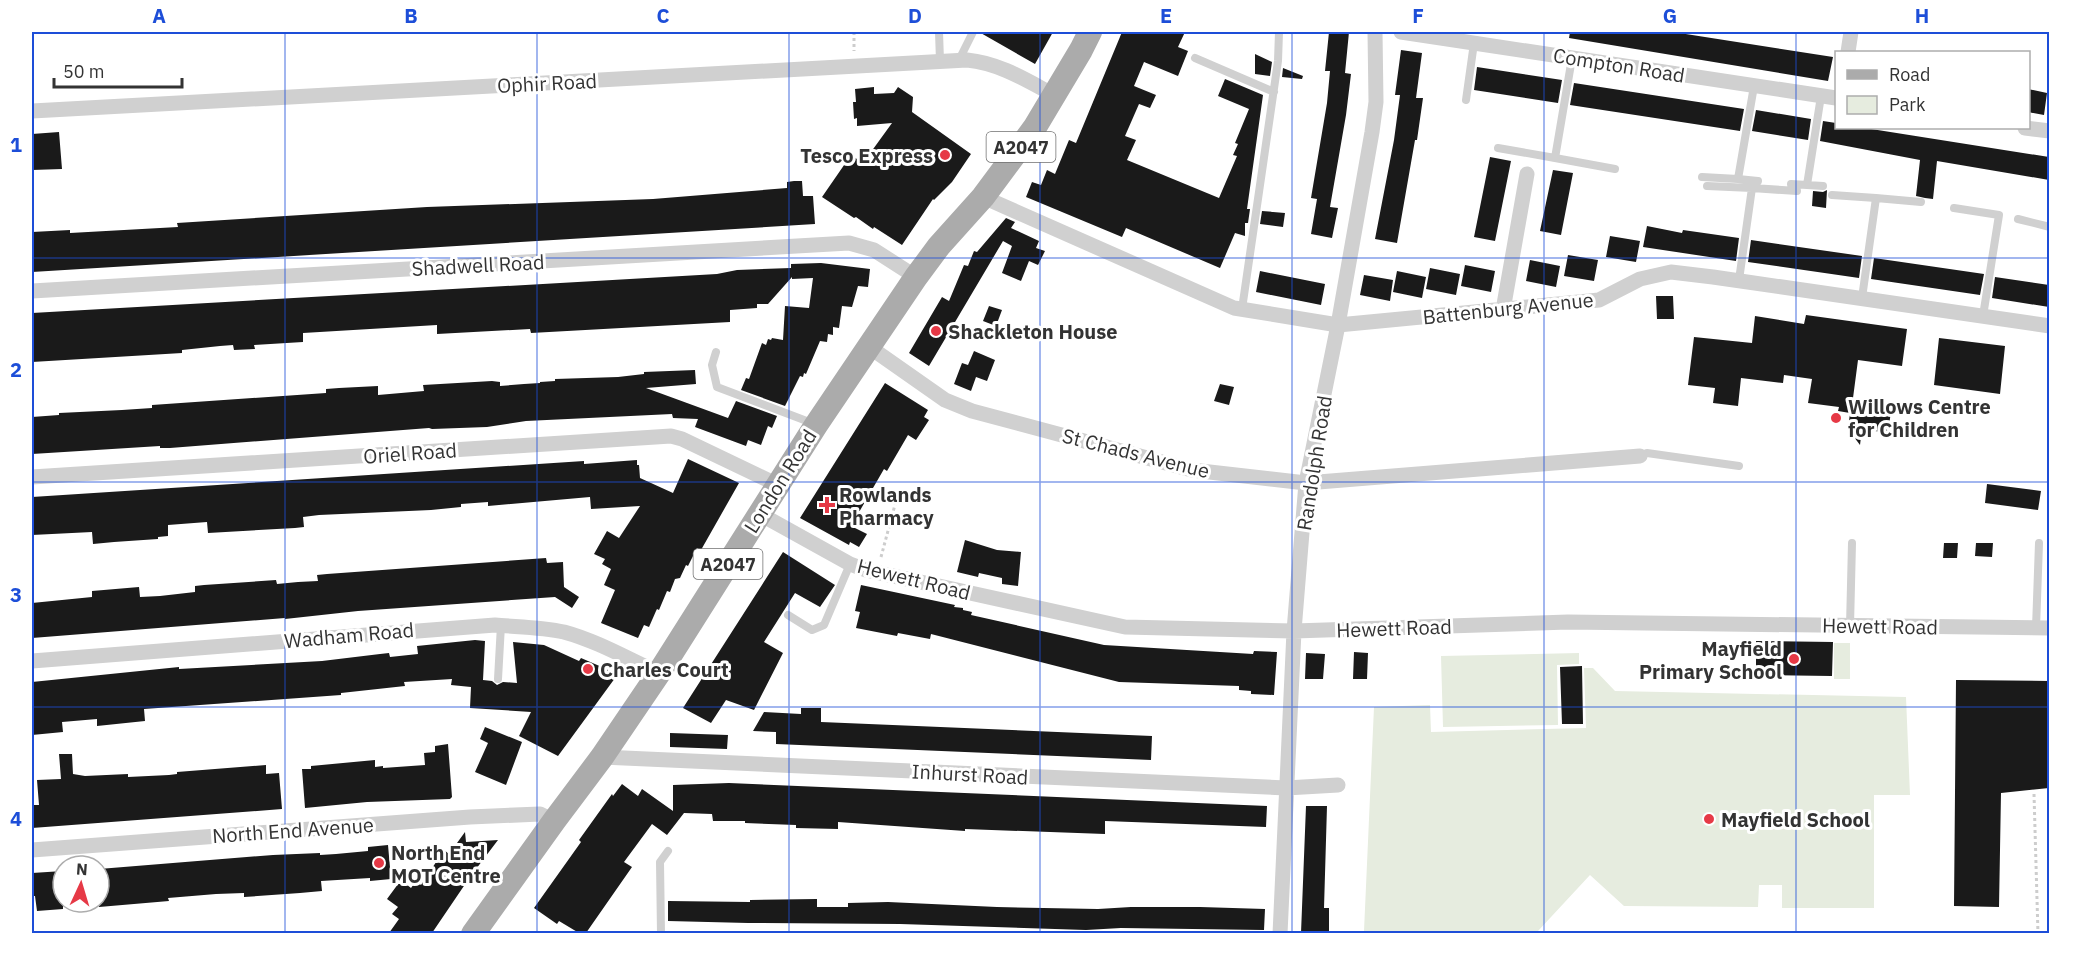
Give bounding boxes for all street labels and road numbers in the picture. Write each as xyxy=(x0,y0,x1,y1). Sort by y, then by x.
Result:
street label: Compton Road xyxy=(1551,41,1687,89)
street label: Ophir Road xyxy=(496,67,598,99)
road number: A2047 xyxy=(986,132,1056,162)
street label: Shadwell Road xyxy=(411,248,545,282)
street label: Battenburg Avenue xyxy=(1421,286,1595,330)
street label: Randolph Road xyxy=(1290,393,1338,533)
street label: St Chads Avenue xyxy=(1060,422,1212,484)
street label: London Road xyxy=(737,424,823,538)
street label: Oriel Road xyxy=(362,436,458,470)
road number: A2047 xyxy=(694,549,762,579)
street label: Hewett Road xyxy=(855,552,973,606)
street label: Hewett Road xyxy=(1822,611,1938,641)
street label: Hewett Road xyxy=(1336,612,1452,644)
street label: Wadham Road xyxy=(283,616,415,654)
street label: Inhurst Road xyxy=(911,757,1029,791)
street label: North End Avenue xyxy=(211,811,375,849)

